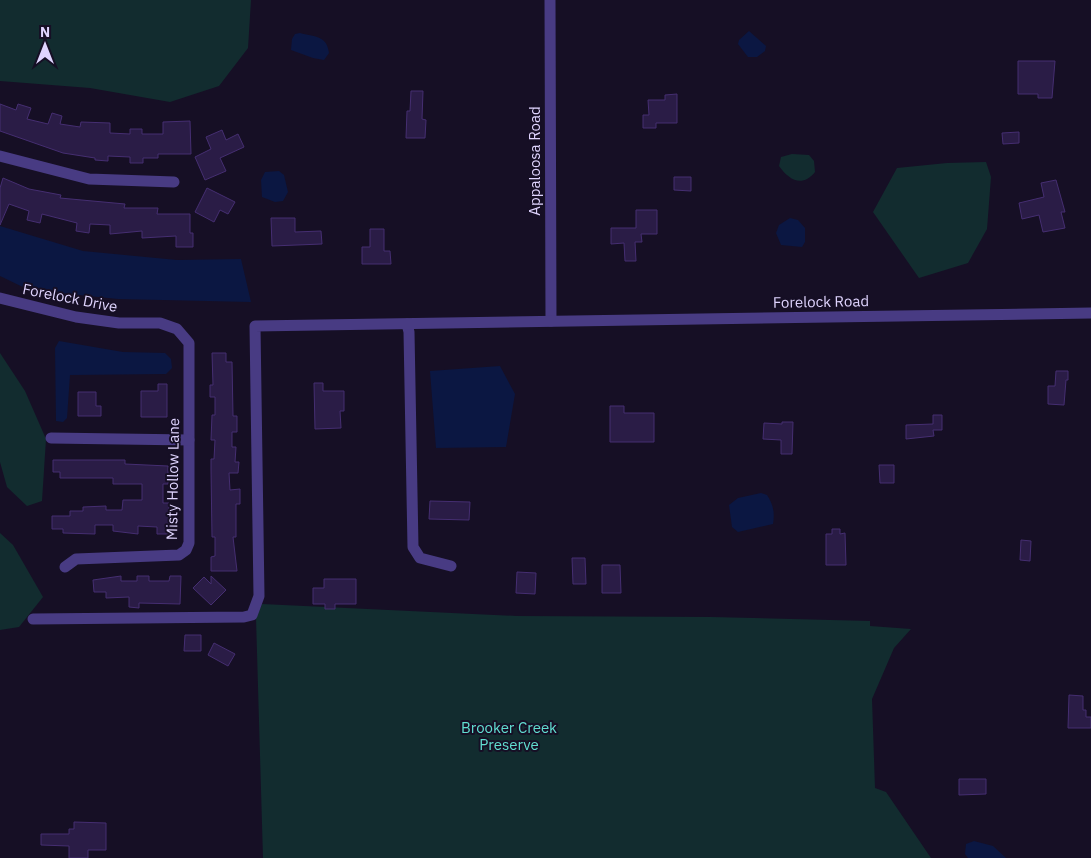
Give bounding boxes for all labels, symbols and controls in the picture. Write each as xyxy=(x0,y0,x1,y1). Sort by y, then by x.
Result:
north arrow xyxy=(20,20,70,70)
text: N xyxy=(40,23,50,41)
street label: Appaloosa Road xyxy=(525,106,544,216)
street label: Forelock Drive xyxy=(21,279,119,316)
street label: Forelock Road xyxy=(773,291,869,312)
street label: Misty Hollow Lane xyxy=(162,418,183,540)
park label: Brooker Creek Preserve xyxy=(461,718,557,754)

